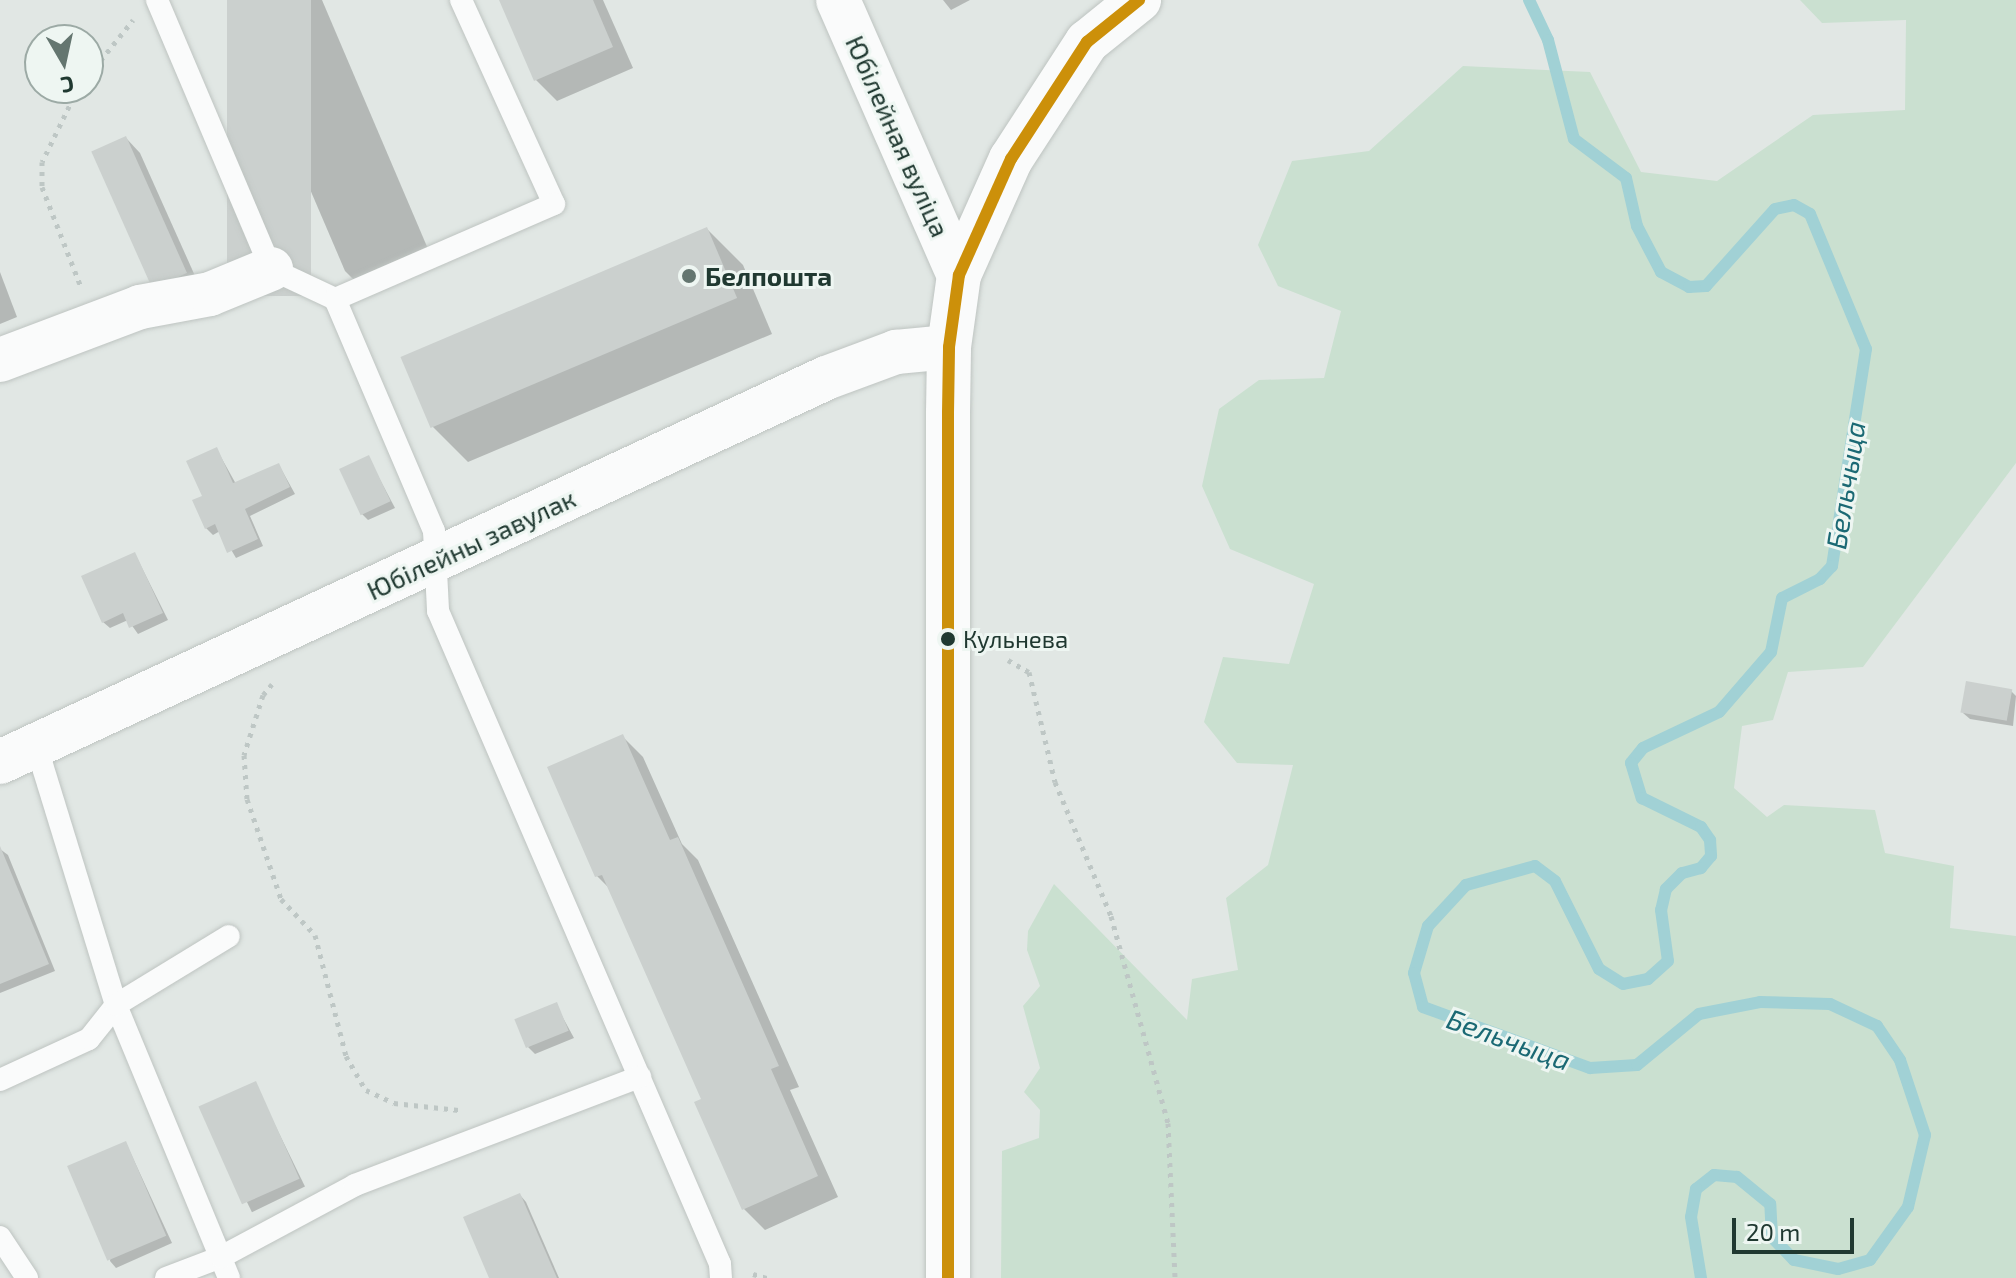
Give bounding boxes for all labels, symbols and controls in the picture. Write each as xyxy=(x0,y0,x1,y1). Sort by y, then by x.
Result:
north arrow xyxy=(24,24,104,104)
street label: Юбілейная вуліца xyxy=(840,31,956,241)
text: С xyxy=(59,72,76,100)
place label: Белпошта xyxy=(705,260,832,292)
marker: Белпошта xyxy=(680,267,698,285)
water label: Бельчыца xyxy=(1818,418,1872,552)
street label: Юбілейны завулак xyxy=(362,482,580,606)
place label: Кульнева xyxy=(963,625,1068,653)
marker: Кульнева xyxy=(940,631,956,647)
water label: Бельчыца xyxy=(1442,1001,1576,1077)
scale bar xyxy=(1736,1202,1858,1252)
text: 20 m xyxy=(1746,1217,1800,1246)

